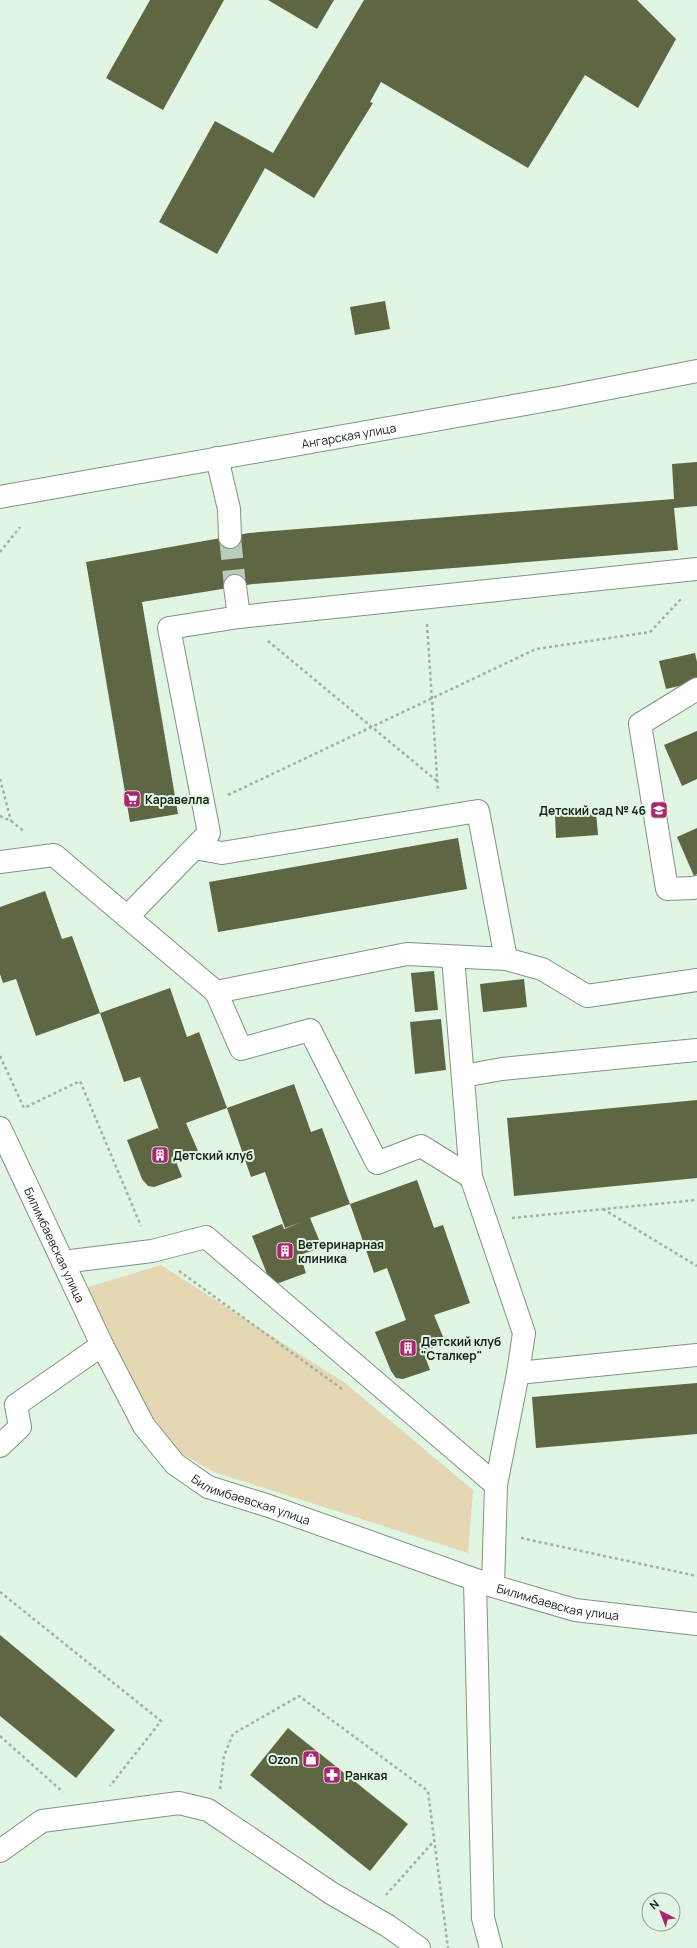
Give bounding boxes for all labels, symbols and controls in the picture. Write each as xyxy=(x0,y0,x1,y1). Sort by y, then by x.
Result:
street label: Ангарская улица xyxy=(300,419,397,452)
supermarket icon: Каравелла xyxy=(122,789,142,809)
place label: Каравелла xyxy=(145,791,209,808)
school or university icon: Детский сад № 46 xyxy=(649,800,669,820)
place label: Детский сад № 46 xyxy=(539,802,646,819)
building icon: Детский клуб xyxy=(150,1145,170,1165)
place label: Детский клуб xyxy=(173,1147,253,1164)
street label: Билимбаевская улица xyxy=(20,1184,89,1305)
place label: Ветеринарная клиника xyxy=(298,1236,384,1267)
building icon: Ветеринарная клиника xyxy=(275,1241,295,1261)
place label: Детский клуб "Сталкер" xyxy=(421,1333,501,1364)
building icon: Детский клуб "Сталкер" xyxy=(398,1338,418,1358)
street label: Билимбаевская улица xyxy=(188,1470,313,1529)
street label: Билимбаевская улица xyxy=(495,1579,620,1623)
shop icon: Ozon xyxy=(301,1749,321,1769)
place label: Ozon xyxy=(268,1751,298,1768)
pharmacy icon: Ранкая xyxy=(322,1765,342,1785)
place label: Ранкая xyxy=(345,1767,387,1784)
north arrow xyxy=(641,1892,681,1932)
text: N xyxy=(646,1896,662,1912)

